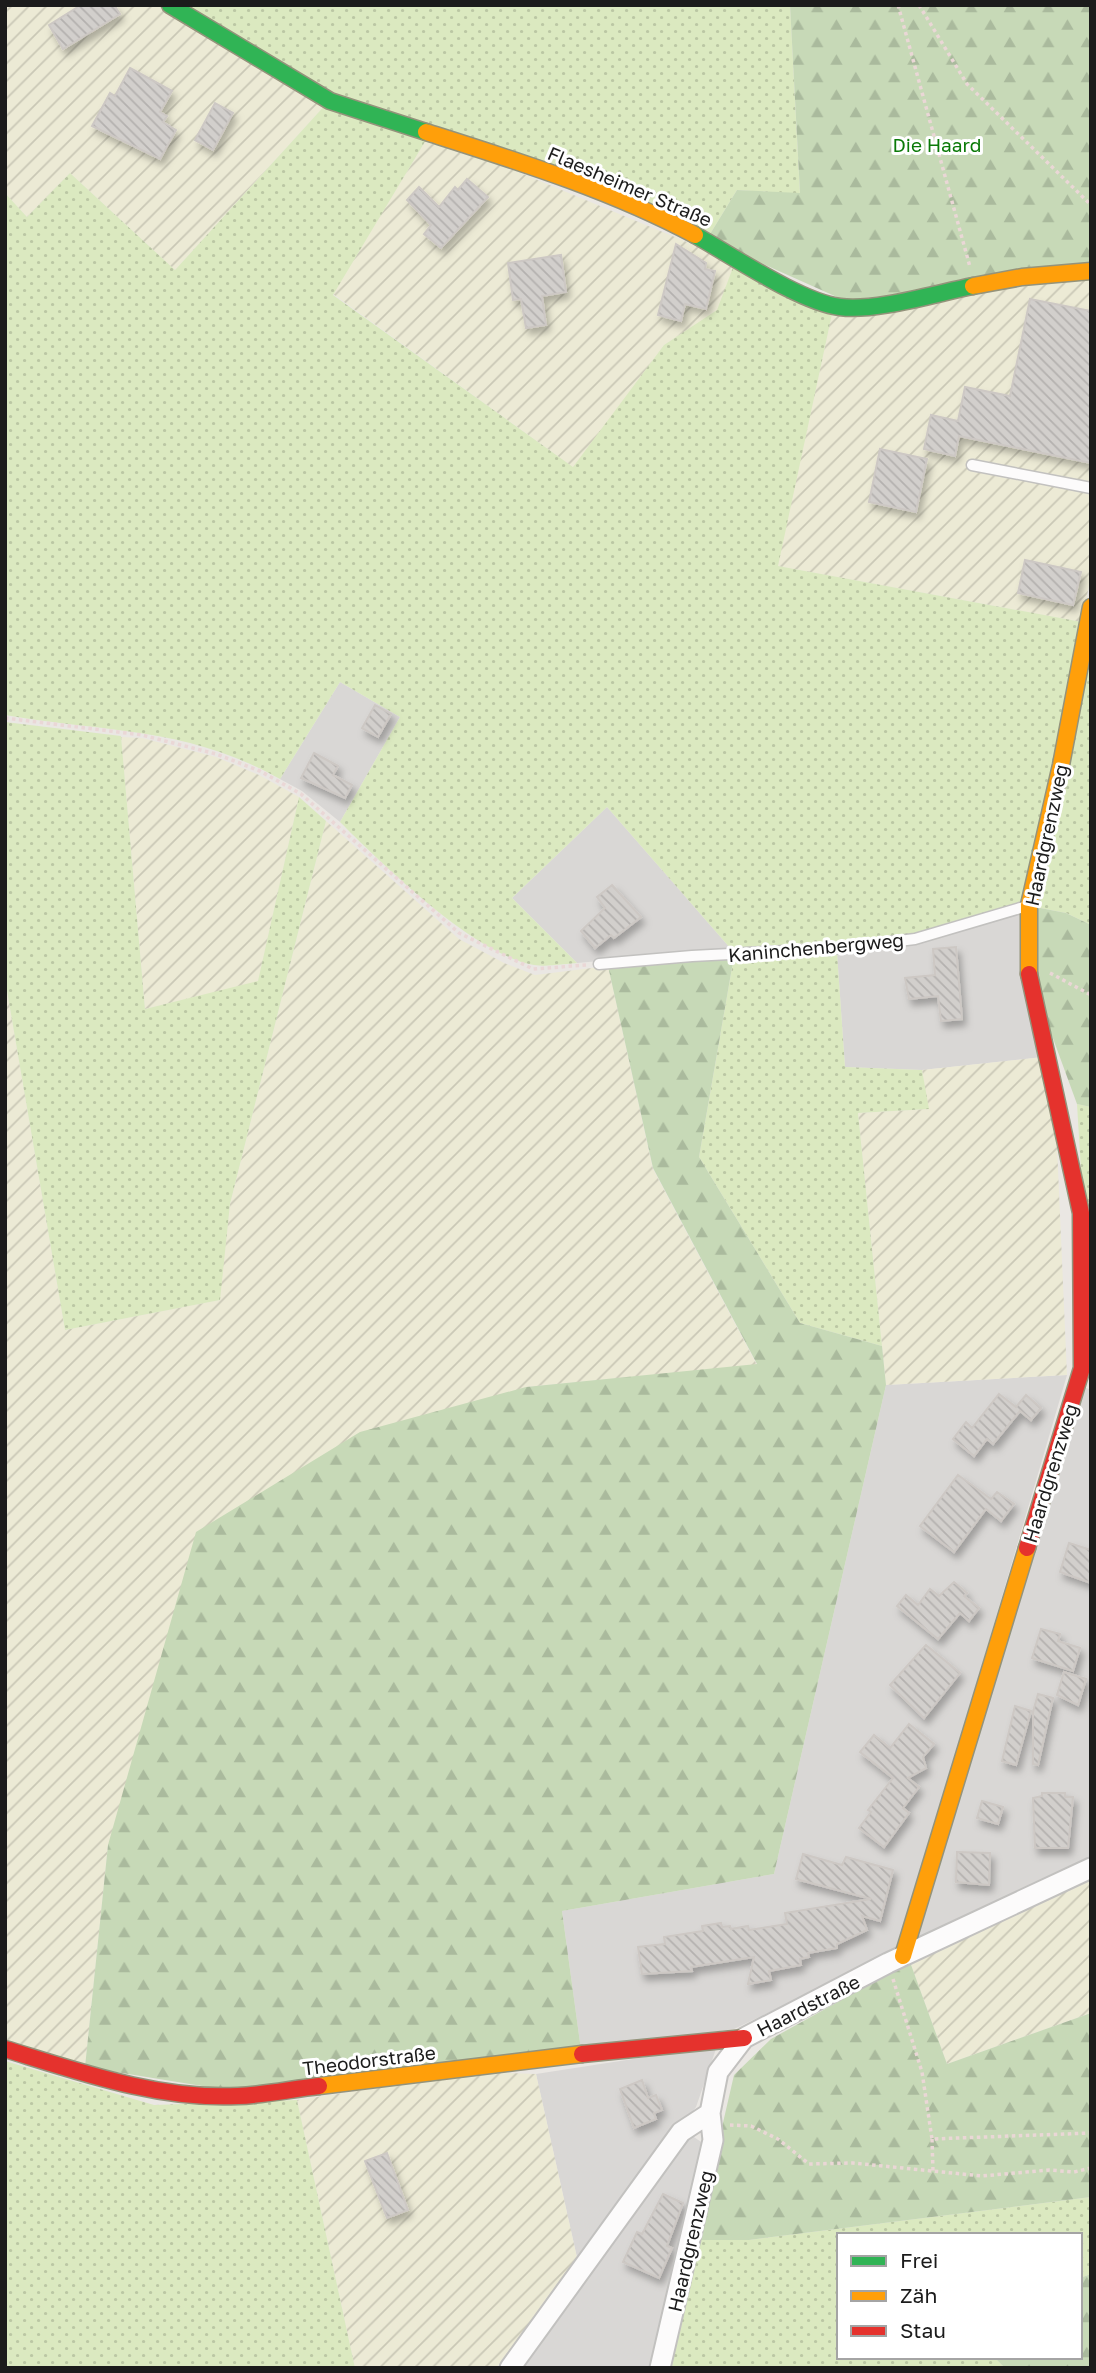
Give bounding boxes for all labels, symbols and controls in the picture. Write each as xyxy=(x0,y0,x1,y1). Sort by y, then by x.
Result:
park label: Die Haard xyxy=(893,133,981,156)
street label: Flaesheimer Straße xyxy=(544,141,716,231)
street label: Haardgrenzweg xyxy=(1020,762,1072,908)
street label: Kaninchenbergweg xyxy=(727,928,905,966)
street label: Haardgrenzweg xyxy=(1018,1401,1082,1545)
street label: Haardstraße xyxy=(753,1969,863,2041)
street label: Theodorstraße xyxy=(301,2040,437,2080)
street label: Haardgrenzweg xyxy=(663,2168,717,2314)
legend xyxy=(837,2233,1082,2359)
text: Frei xyxy=(900,2247,938,2273)
text: Zäh xyxy=(900,2282,937,2308)
text: Stau xyxy=(900,2317,946,2343)

